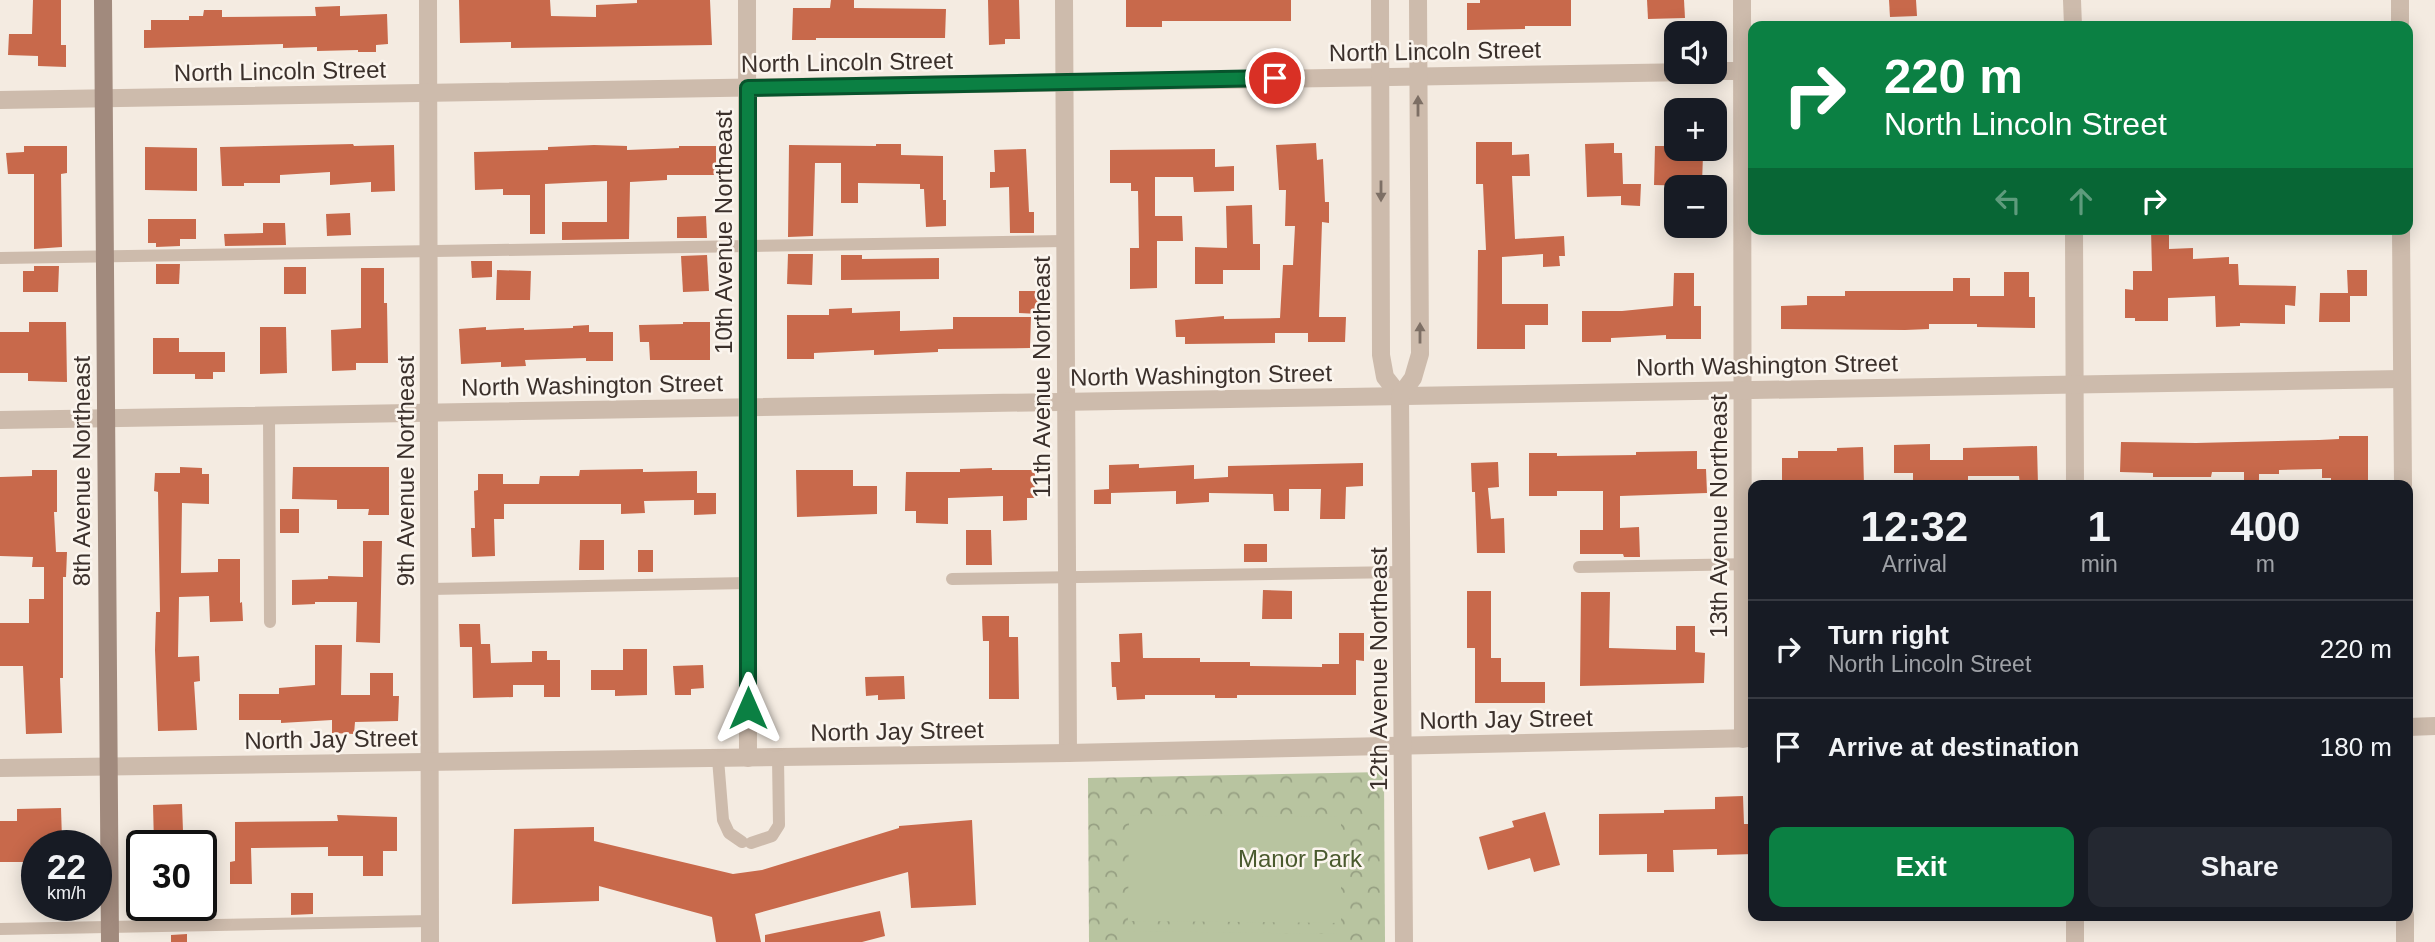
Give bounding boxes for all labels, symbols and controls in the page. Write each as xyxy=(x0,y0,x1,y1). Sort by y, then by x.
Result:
map controls xyxy=(1664,21,1727,238)
button: sound xyxy=(1664,21,1727,84)
street label: North Lincoln Street xyxy=(1329,36,1542,66)
street label: North Lincoln Street xyxy=(741,47,954,77)
pin xyxy=(1245,48,1305,108)
icon: right xyxy=(1769,49,1860,140)
text: 220 m xyxy=(1884,49,2023,103)
street label: North Lincoln Street xyxy=(174,56,387,86)
icon: arrive xyxy=(1256,59,1294,97)
one-way arrow xyxy=(1412,94,1424,116)
button: + xyxy=(1664,98,1727,161)
text: North Lincoln Street xyxy=(1884,106,2167,142)
street label: 10th Avenue Northeast xyxy=(710,110,737,354)
button: − xyxy=(1664,175,1727,238)
one-way arrow xyxy=(1375,180,1386,202)
icon: left xyxy=(1989,182,2027,220)
icon: ahead xyxy=(2062,182,2100,220)
icon: right xyxy=(2135,182,2173,220)
street label: 11th Avenue Northeast xyxy=(1028,256,1055,498)
one-way arrow xyxy=(1414,322,1425,344)
street label: North Washington Street xyxy=(1636,349,1898,381)
street label: 8th Avenue Northeast xyxy=(68,355,95,586)
street label: 9th Avenue Northeast xyxy=(392,355,419,586)
street label: North Washington Street xyxy=(1070,359,1332,391)
street label: North Washington Street xyxy=(461,369,723,401)
street label: 13th Avenue Northeast xyxy=(1705,394,1732,638)
text: 12:32 xyxy=(1861,503,1968,550)
text: 1 xyxy=(2087,503,2111,550)
text: 400 xyxy=(2230,503,2300,550)
street label: 12th Avenue Northeast xyxy=(1365,547,1392,791)
text: Arrival xyxy=(1882,551,1947,577)
text: min xyxy=(2081,551,2118,577)
text: m xyxy=(2256,551,2275,577)
text: Turn right xyxy=(1828,620,1949,650)
icon: right xyxy=(1769,630,1807,668)
text: 220 m xyxy=(2320,634,2392,664)
text: North Lincoln Street xyxy=(1828,651,2031,677)
position arrow xyxy=(711,671,785,745)
street label: North Jay Street xyxy=(1419,704,1593,734)
street label: North Jay Street xyxy=(810,716,984,746)
street label: North Jay Street xyxy=(244,724,418,754)
icon: arrive xyxy=(1769,728,1807,766)
text: Arrive at destination xyxy=(1828,732,2079,762)
text: 180 m xyxy=(2320,732,2392,762)
button: Exit xyxy=(1769,827,2074,907)
button: Share xyxy=(2088,827,2392,907)
speed limit sign: 30 xyxy=(126,830,217,921)
park label: Manor Park xyxy=(1238,845,1363,872)
text: 22 xyxy=(47,847,86,886)
text: km/h xyxy=(47,883,86,903)

